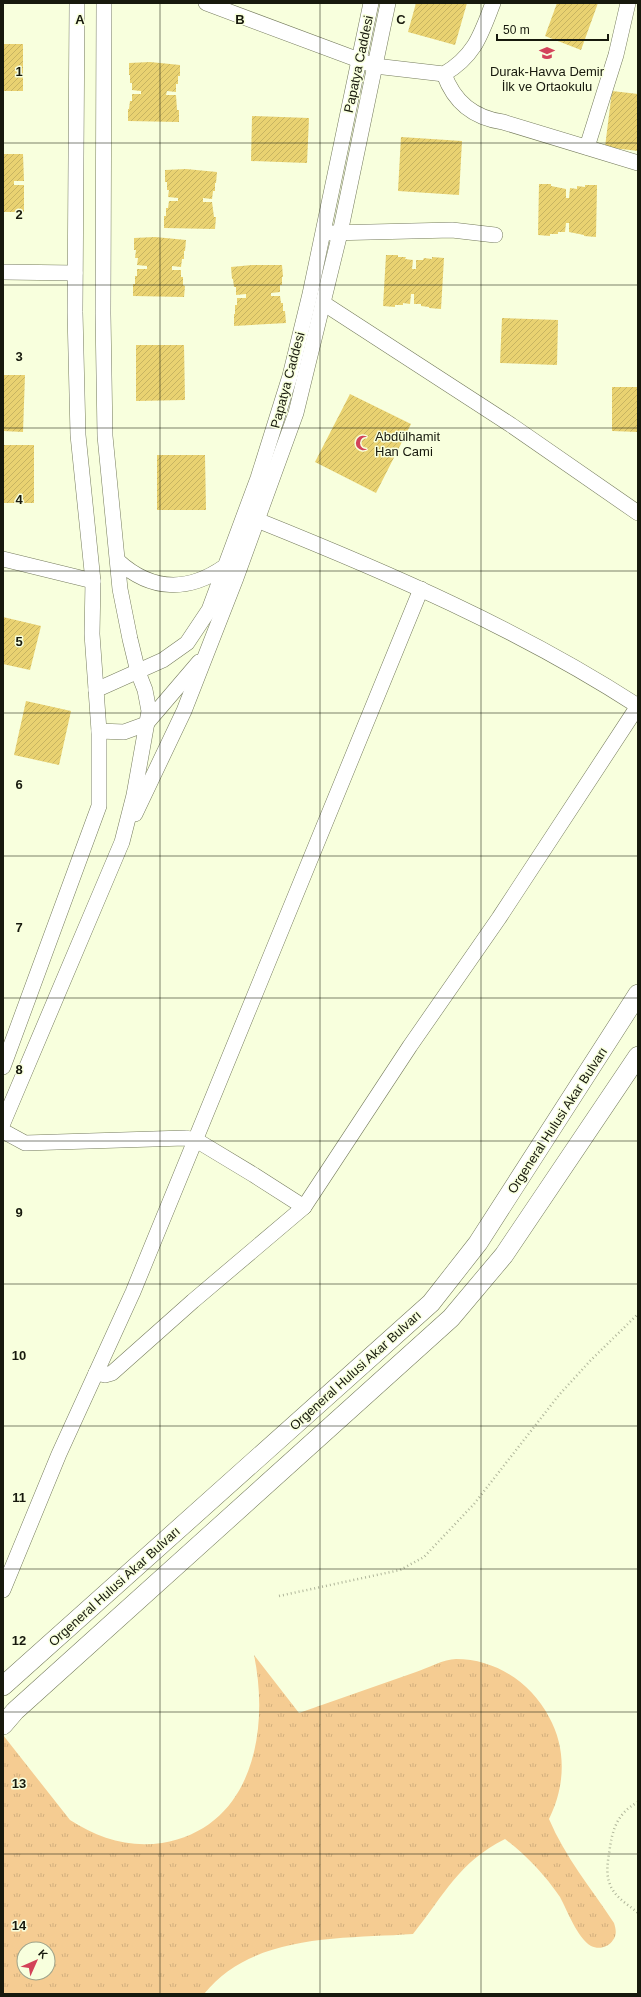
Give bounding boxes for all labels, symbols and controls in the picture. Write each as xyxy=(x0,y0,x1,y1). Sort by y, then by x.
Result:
text: A xyxy=(75,12,85,27)
text: B xyxy=(235,12,245,27)
text: C xyxy=(396,12,406,27)
street label: Papatya Caddesi xyxy=(341,14,376,114)
scale bar xyxy=(497,16,608,42)
text: 50 m xyxy=(503,23,530,37)
school or university icon: Durak-Havva Demir İlk ve Ortaokulu xyxy=(538,44,556,62)
text: 1 xyxy=(15,64,23,79)
place label: Durak-Havva Demir İlk ve Ortaokulu xyxy=(490,64,605,94)
text: 2 xyxy=(15,207,23,222)
street label: Papatya Caddesi xyxy=(267,330,308,430)
text: 3 xyxy=(15,349,23,364)
place label: Abdülhamit Han Cami xyxy=(375,429,440,459)
mosque icon: Abdülhamit Han Cami xyxy=(354,434,372,452)
text: 4 xyxy=(15,492,23,507)
text: 5 xyxy=(15,634,23,649)
text: 6 xyxy=(15,777,23,792)
text: 7 xyxy=(15,920,23,935)
street label: Orgeneral Hulusi Akar Bulvarı xyxy=(504,1044,610,1196)
text: 8 xyxy=(15,1062,23,1077)
text: 9 xyxy=(15,1205,23,1220)
street label: Orgeneral Hulusi Akar Bulvarı xyxy=(287,1308,424,1433)
text: 10 xyxy=(12,1348,26,1363)
text: 11 xyxy=(12,1490,26,1505)
street label: Orgeneral Hulusi Akar Bulvarı xyxy=(46,1524,183,1649)
text: 12 xyxy=(12,1633,26,1648)
text: 13 xyxy=(12,1776,26,1791)
text: 14 xyxy=(12,1918,27,1933)
north arrow xyxy=(16,1941,56,1981)
text: K xyxy=(36,1947,50,1961)

